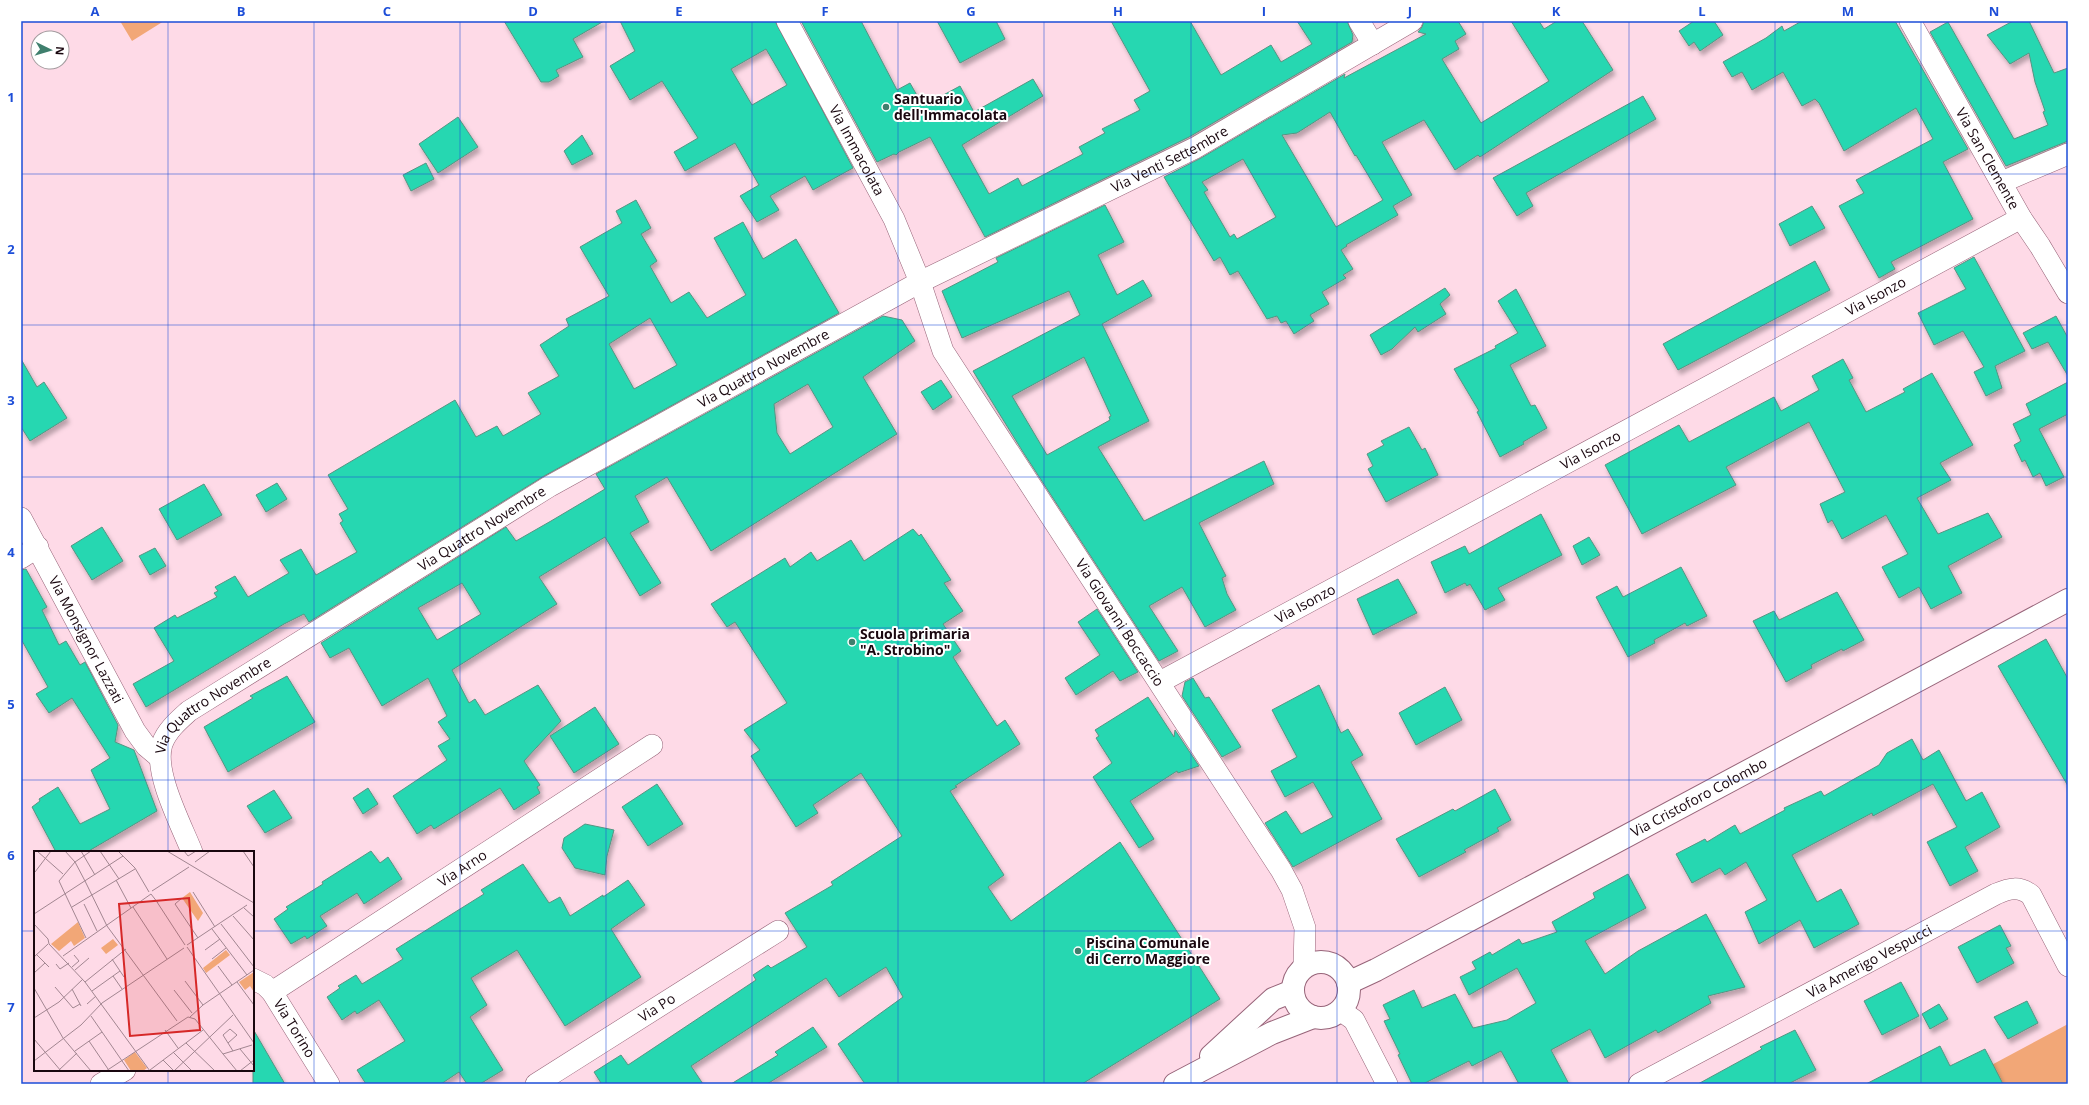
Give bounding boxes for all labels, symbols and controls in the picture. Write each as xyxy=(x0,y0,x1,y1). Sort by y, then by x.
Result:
text: A xyxy=(91,2,100,20)
text: B xyxy=(237,2,246,20)
text: C xyxy=(383,2,391,20)
text: D xyxy=(528,2,538,20)
text: E xyxy=(675,2,683,20)
text: F xyxy=(821,2,829,20)
text: G xyxy=(966,2,976,20)
text: H xyxy=(1113,2,1123,20)
text: I xyxy=(1262,2,1266,20)
text: J xyxy=(1407,2,1412,20)
text: K xyxy=(1552,2,1561,20)
text: L xyxy=(1698,2,1706,20)
text: M xyxy=(1842,2,1854,20)
text: N xyxy=(1989,2,1999,20)
north arrow xyxy=(30,30,70,70)
text: N xyxy=(53,46,68,56)
text: 1 xyxy=(7,88,15,106)
place label: Santuario dell'Immacolata xyxy=(894,89,1007,124)
street label: Via Immacolata xyxy=(825,101,890,199)
marker: Santuario dell'Immacolata xyxy=(881,102,891,112)
street label: Via San Clemente xyxy=(1952,104,2024,213)
street label: Via Venti Settembre xyxy=(1108,121,1231,196)
text: 2 xyxy=(7,240,15,258)
street label: Via Isonzo xyxy=(1842,272,1909,320)
street label: Via Quattro Novembre xyxy=(694,324,832,412)
text: 3 xyxy=(7,391,15,409)
street label: Via Isonzo xyxy=(1557,426,1624,474)
street label: Via Quattro Novembre xyxy=(414,481,549,575)
text: 4 xyxy=(7,543,15,561)
street label: Via Giovanni Boccaccio xyxy=(1072,555,1169,690)
street label: Via Monsignor Lazzati xyxy=(45,572,128,706)
street label: Via Isonzo xyxy=(1271,579,1339,627)
place label: Scuola primaria "A. Strobino" xyxy=(860,624,970,659)
marker: Scuola primaria "A. Strobino" xyxy=(847,637,857,647)
street label: Via Quattro Novembre xyxy=(150,652,274,755)
text: 5 xyxy=(7,695,15,713)
street label: Via Cristoforo Colombo xyxy=(1627,753,1770,841)
street label: Via Arno xyxy=(434,845,490,891)
text: 6 xyxy=(7,846,15,864)
inset map xyxy=(34,851,254,1071)
street label: Via Amerigo Vespucci xyxy=(1803,920,1935,1002)
place label: Piscina Comunale di Cerro Maggiore xyxy=(1086,933,1210,968)
marker: Piscina Comunale di Cerro Maggiore xyxy=(1073,946,1083,956)
street label: Via Po xyxy=(635,988,679,1026)
street label: Via Torino xyxy=(270,995,320,1061)
text: 7 xyxy=(7,998,15,1016)

